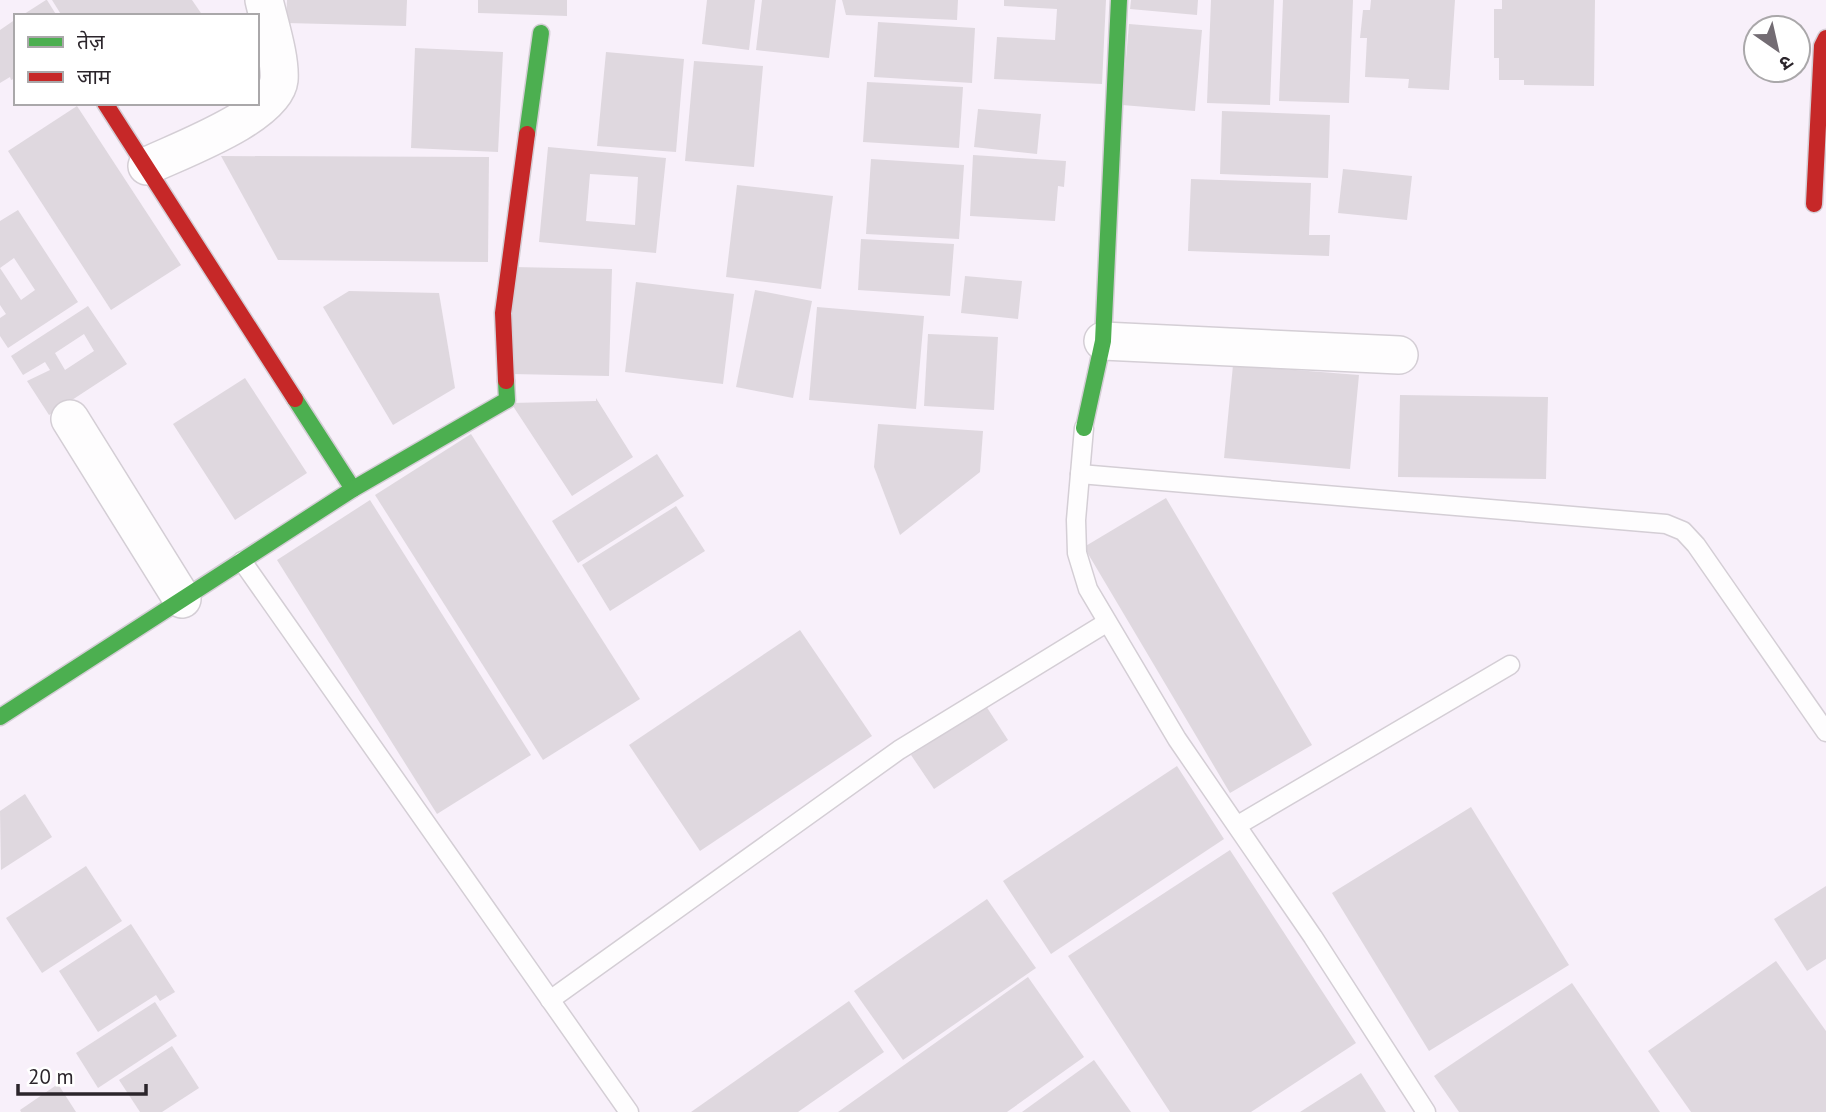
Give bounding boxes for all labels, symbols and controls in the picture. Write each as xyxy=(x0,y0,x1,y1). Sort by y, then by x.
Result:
legend xyxy=(14,14,259,105)
north arrow xyxy=(1742,14,1812,84)
text: तेज़ xyxy=(77,28,105,55)
text: उ xyxy=(1774,50,1798,77)
text: जाम xyxy=(77,63,111,90)
scale bar xyxy=(18,1052,145,1096)
text: 20 m xyxy=(28,1063,74,1090)

